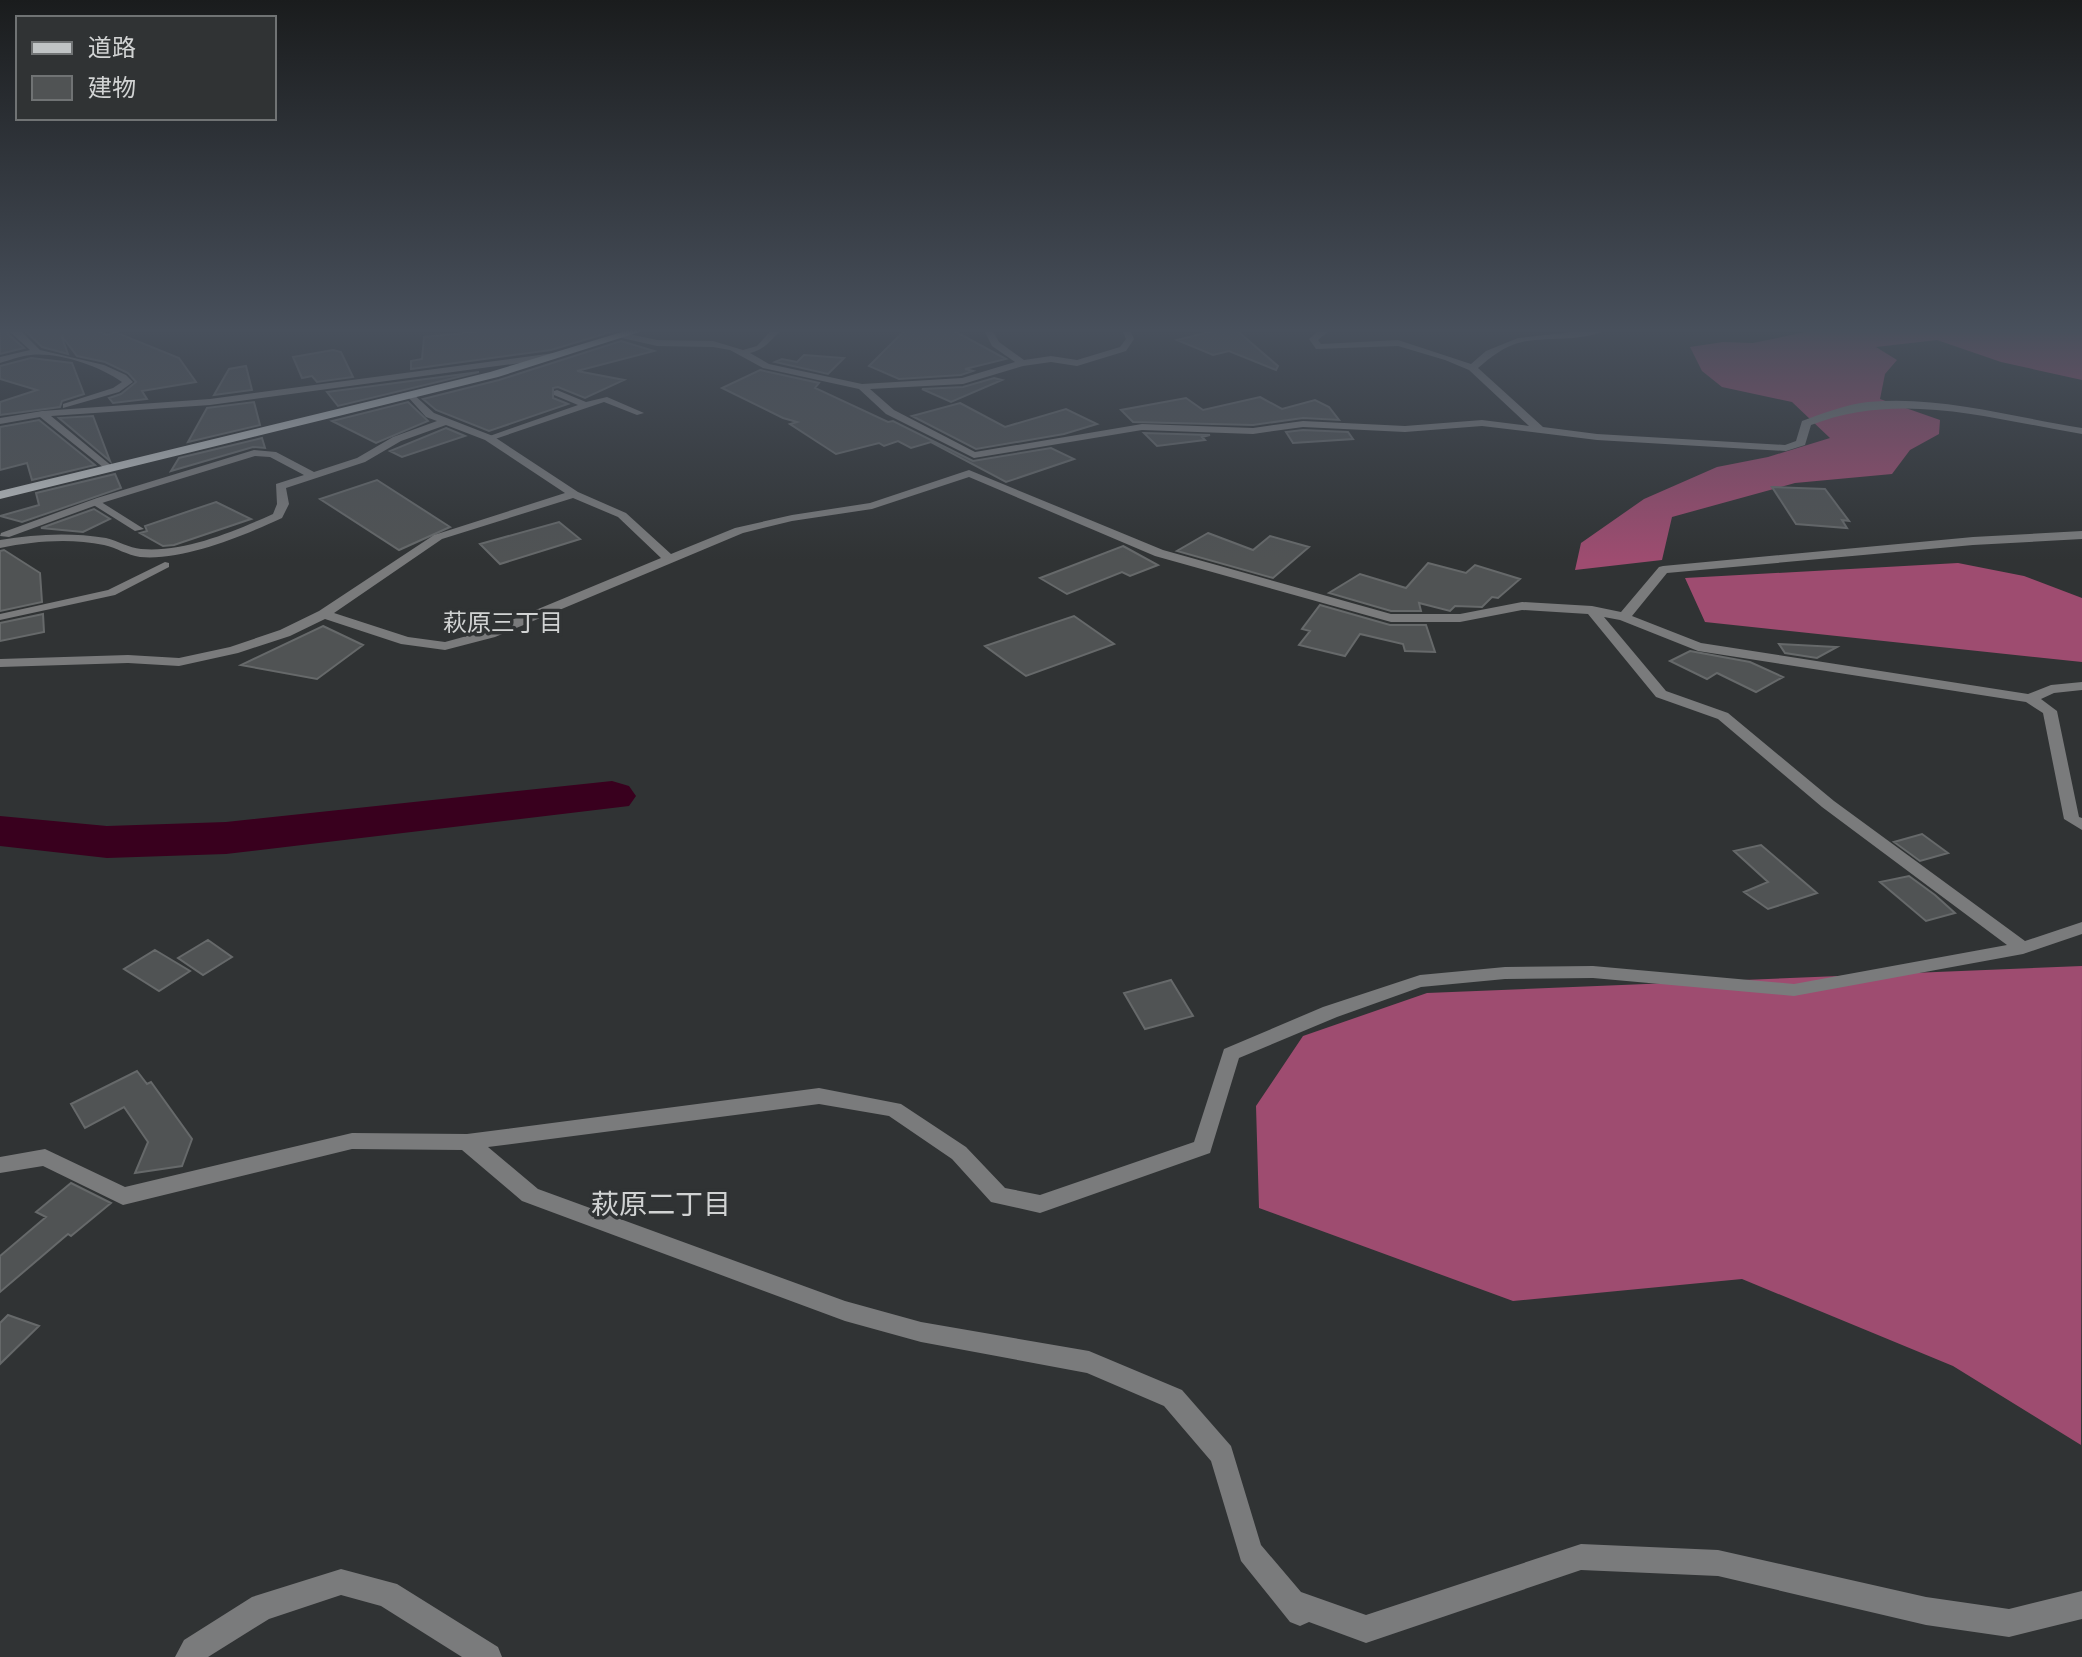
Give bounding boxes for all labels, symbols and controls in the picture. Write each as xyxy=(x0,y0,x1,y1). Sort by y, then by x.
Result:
legend xyxy=(16,16,276,120)
text: 道路 xyxy=(88,32,136,63)
text: 建物 xyxy=(88,72,136,103)
district label: 萩原三丁目 xyxy=(443,607,563,638)
district label: 萩原二丁目 xyxy=(591,1185,731,1222)

